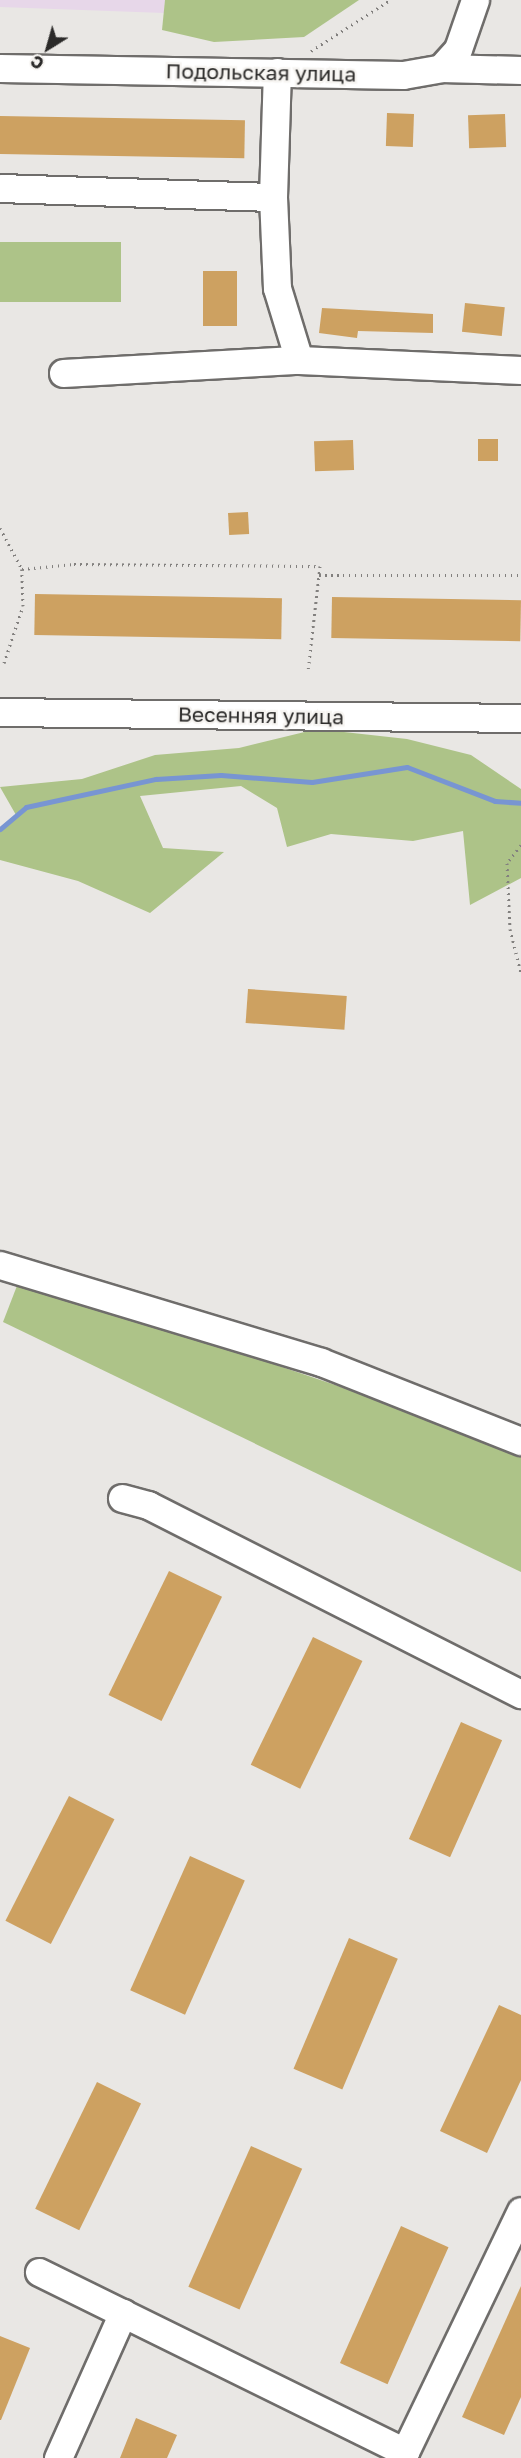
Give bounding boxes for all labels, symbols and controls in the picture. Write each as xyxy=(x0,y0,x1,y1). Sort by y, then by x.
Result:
north arrow xyxy=(18,18,78,78)
text: С xyxy=(27,51,48,74)
street label: Подольская улица xyxy=(165,58,357,86)
street label: Весенняя улица xyxy=(178,701,344,729)

